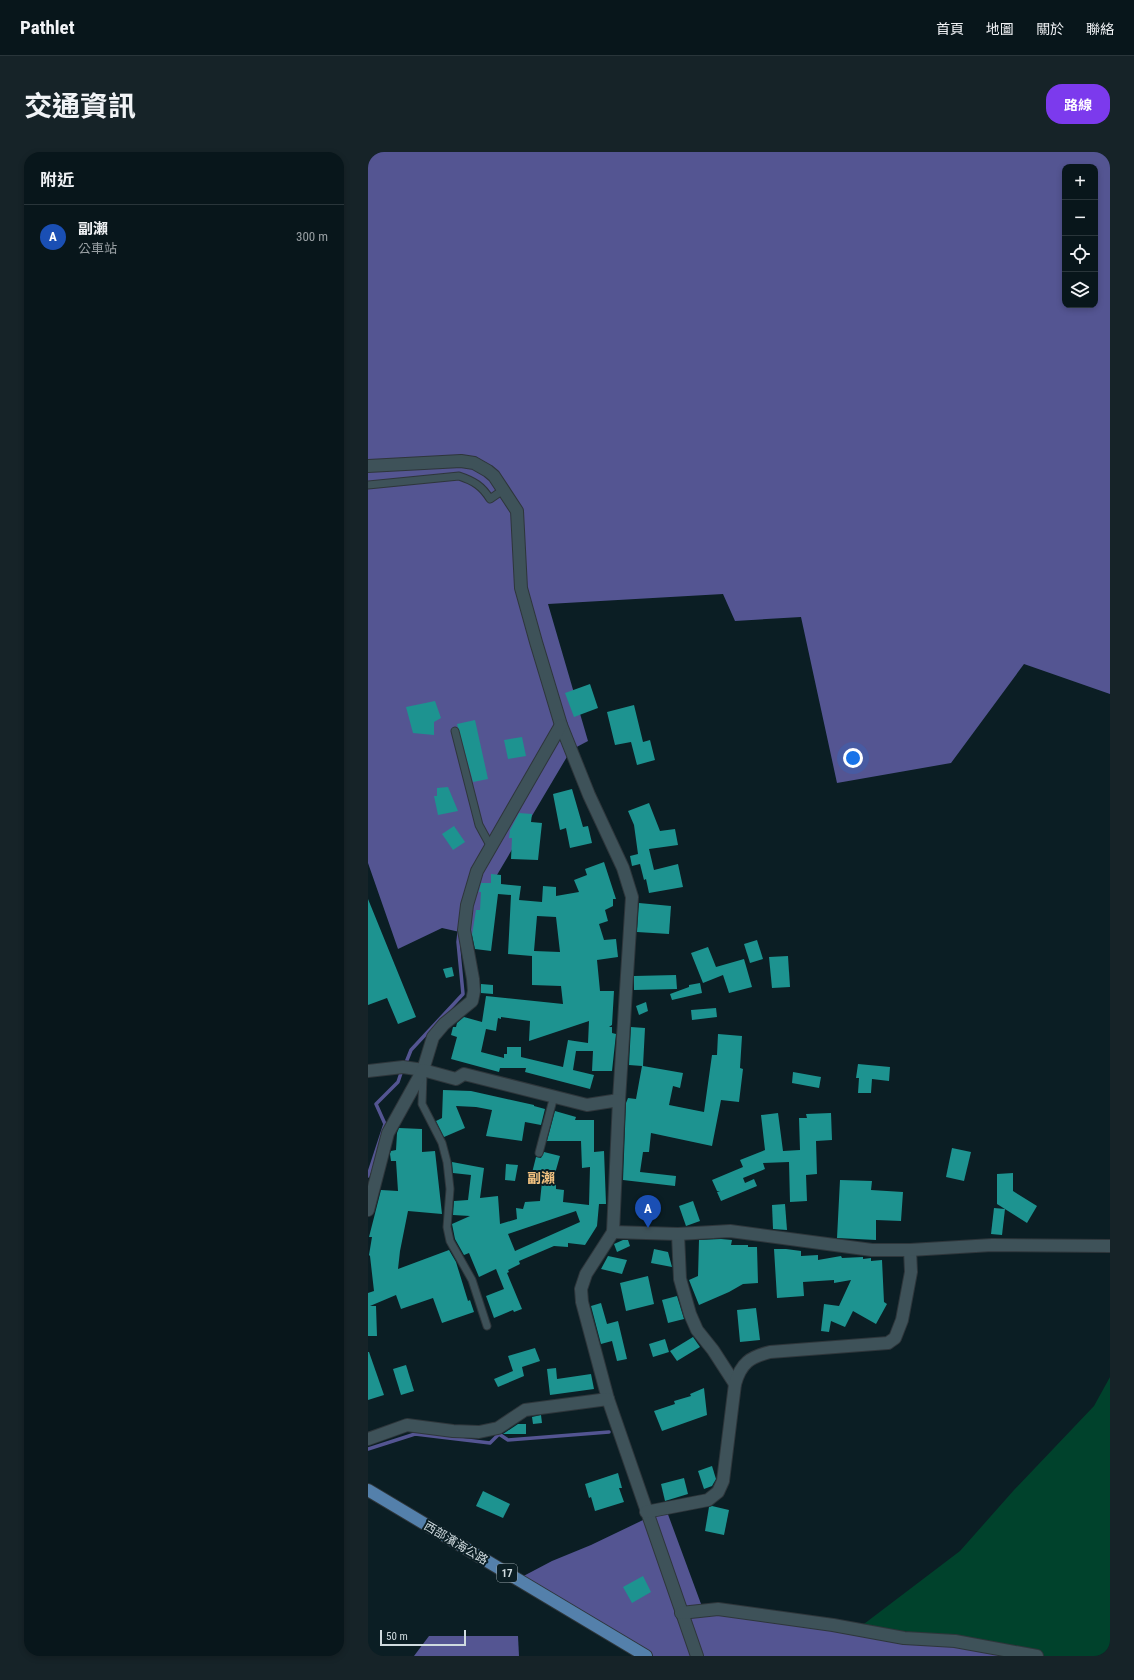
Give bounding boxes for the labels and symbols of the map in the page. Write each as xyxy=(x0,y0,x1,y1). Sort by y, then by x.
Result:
your location xyxy=(843,748,863,768)
district label: 副瀨 xyxy=(527,1170,555,1186)
pin: A xyxy=(635,1195,661,1228)
street label: 西部濱海公路 xyxy=(422,1518,490,1568)
road number: 17 xyxy=(497,1564,517,1582)
scale bar xyxy=(380,1628,466,1647)

